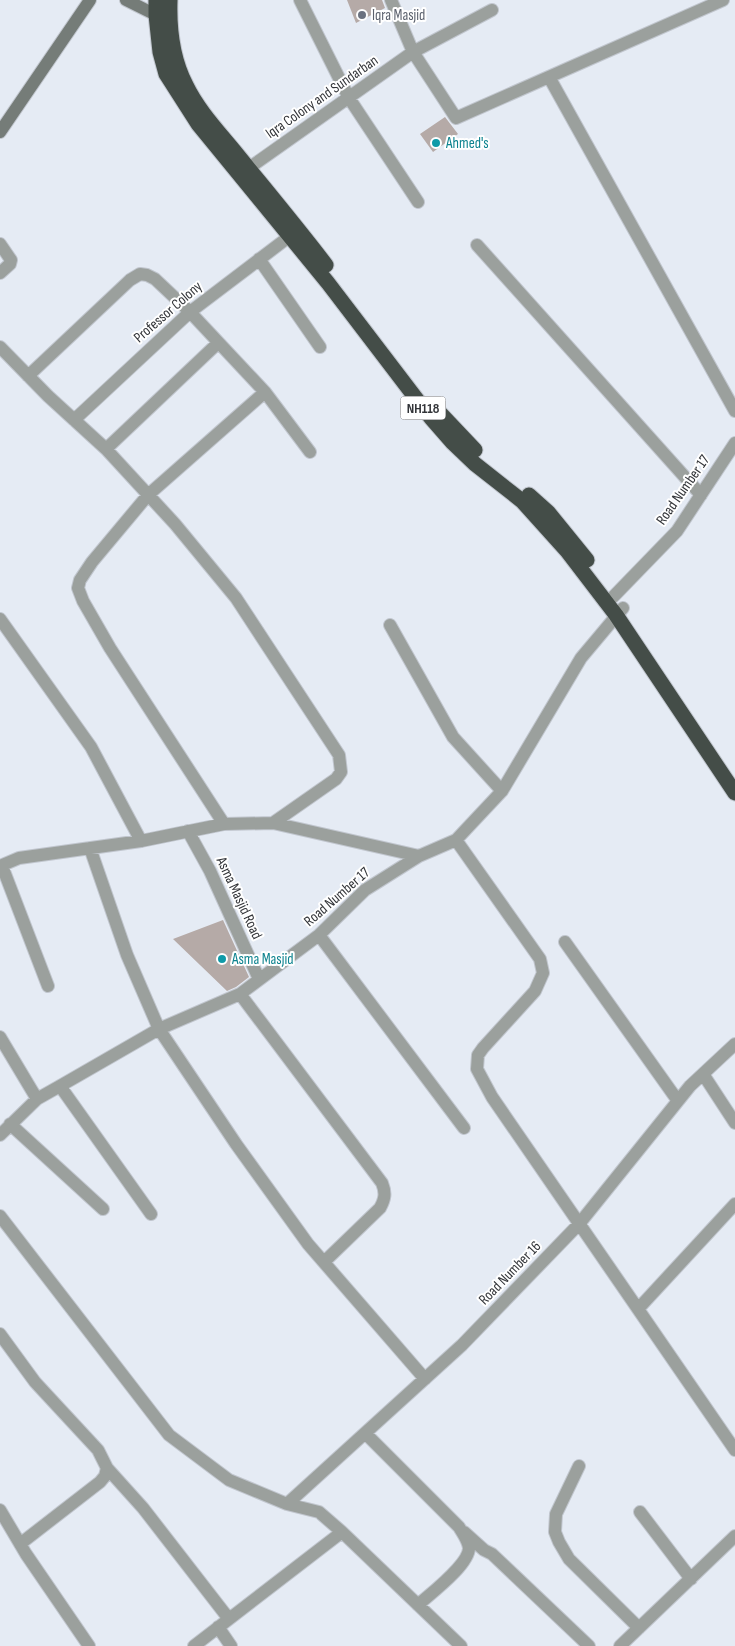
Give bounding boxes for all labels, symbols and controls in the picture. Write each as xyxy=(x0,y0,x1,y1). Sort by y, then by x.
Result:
place label: Iqra Masjid xyxy=(372,6,425,25)
marker: Iqra Masjid xyxy=(356,9,368,21)
street label: Iqra Colony and Sundarban xyxy=(262,51,382,143)
place label: Ahmed's xyxy=(445,134,489,153)
marker: Ahmed's xyxy=(430,137,442,149)
street label: Professor Colony xyxy=(130,277,206,347)
road number: NH118 xyxy=(400,396,446,419)
street label: Road Number 17 xyxy=(652,451,714,529)
street label: Asma Masjid Road xyxy=(211,853,266,942)
street label: Road Number 17 xyxy=(300,863,374,931)
place label: Asma Masjid xyxy=(231,950,293,969)
marker: Asma Masjid xyxy=(216,953,228,965)
street label: Road Number 16 xyxy=(475,1237,545,1309)

